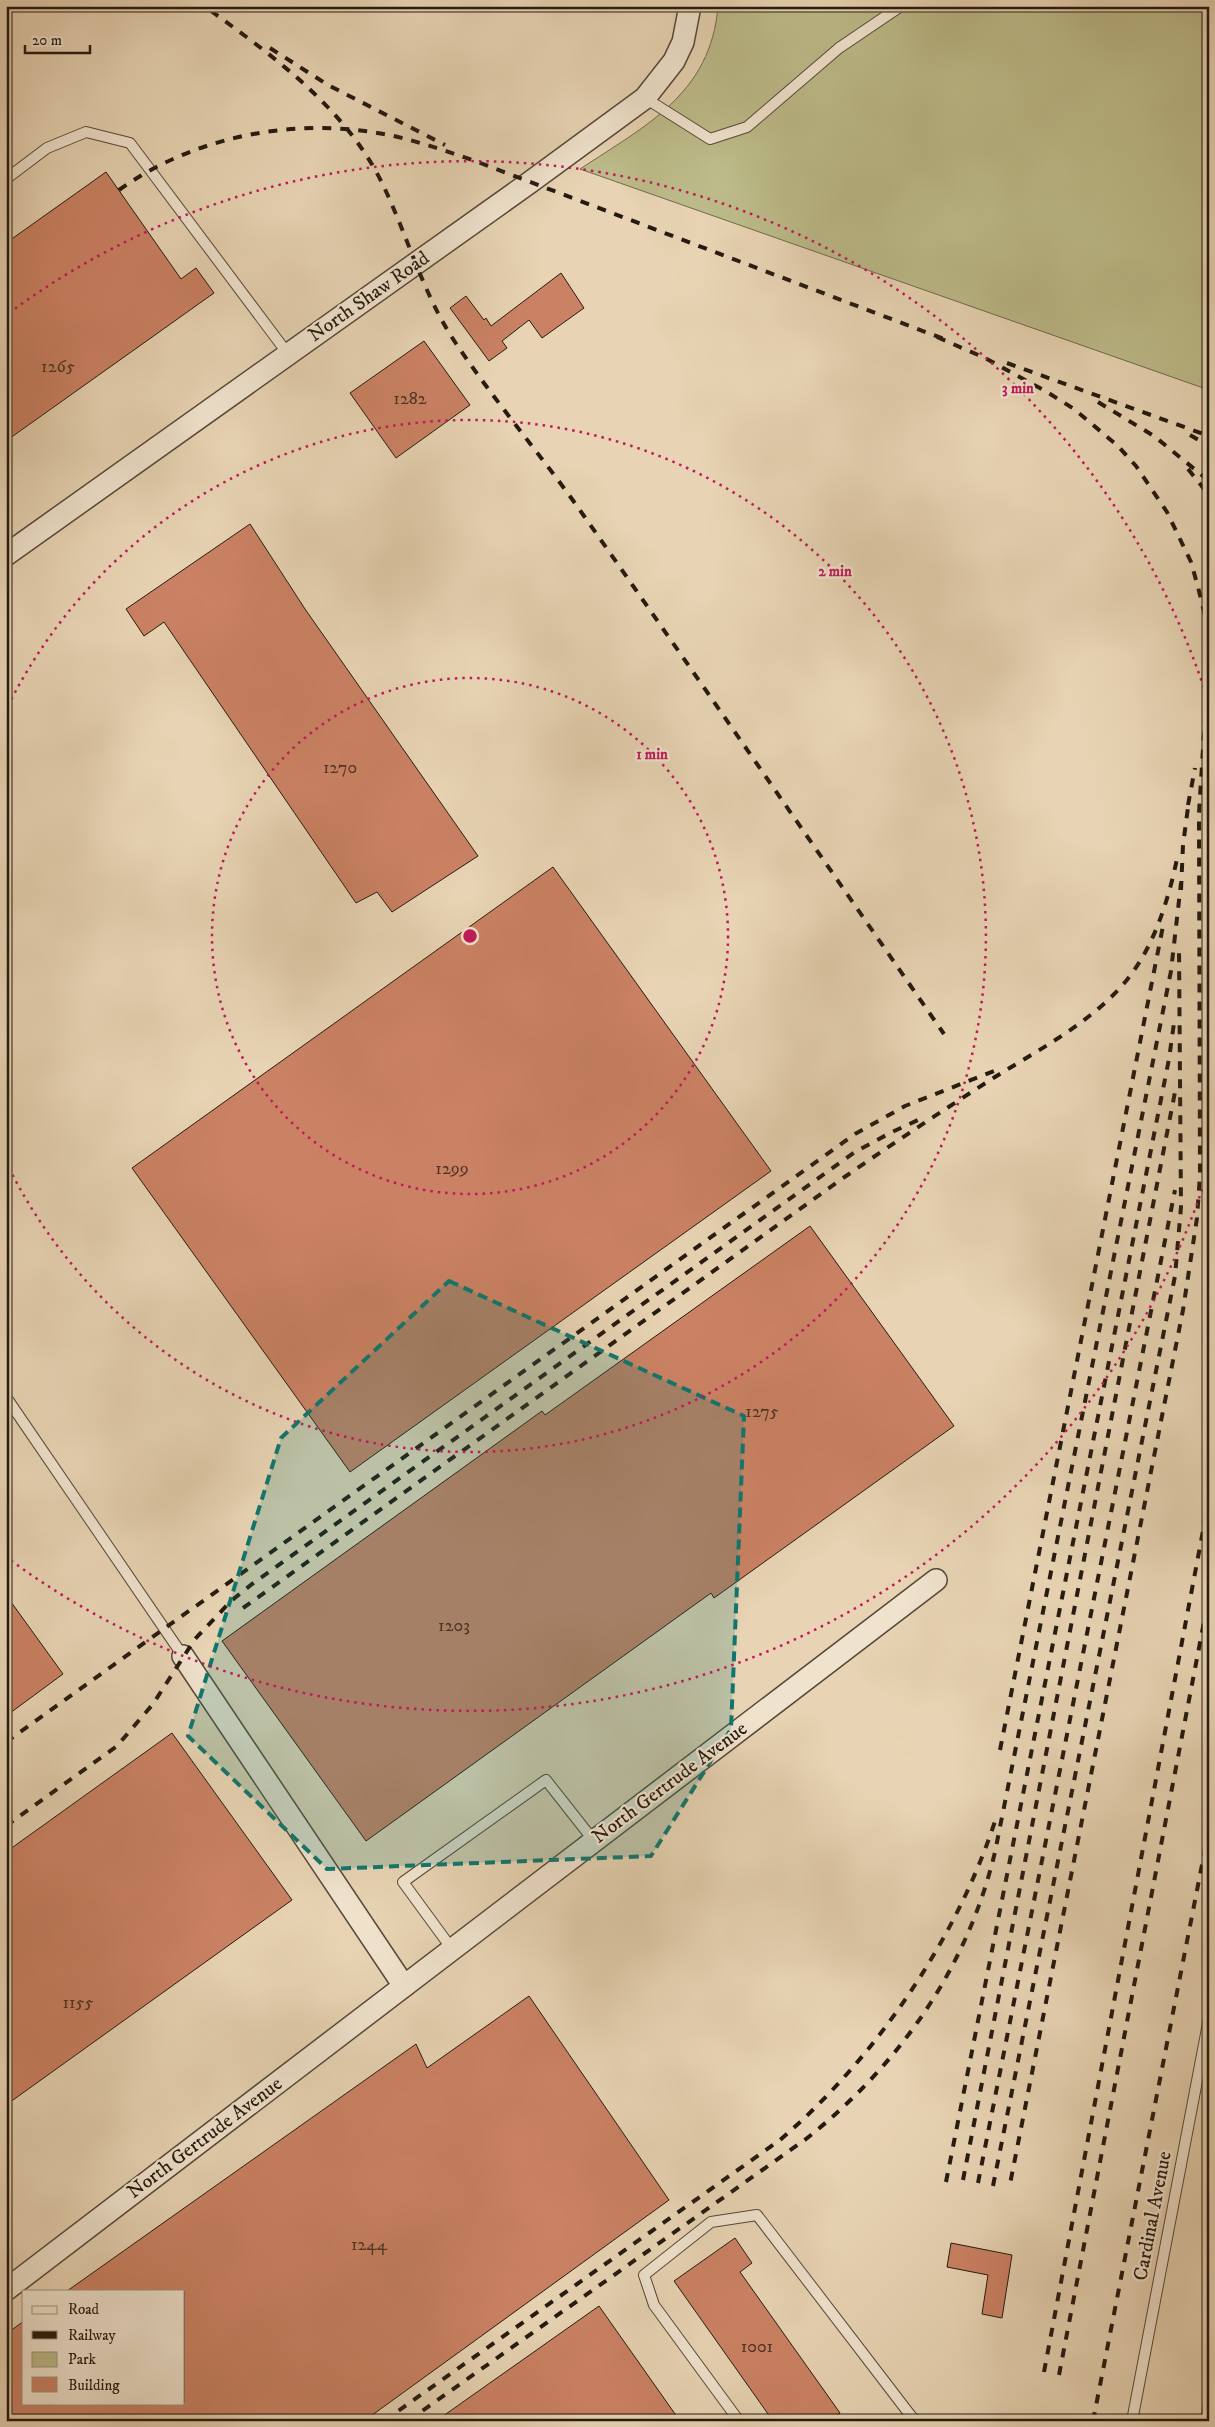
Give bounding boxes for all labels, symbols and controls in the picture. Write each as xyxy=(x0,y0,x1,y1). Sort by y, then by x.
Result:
scale bar xyxy=(25,22,90,54)
text: 20 m xyxy=(32,31,62,50)
street label: North Shaw Road xyxy=(304,246,434,348)
house number: 1265 xyxy=(41,356,75,378)
text: 3 min xyxy=(1002,379,1034,398)
house number: 1282 xyxy=(393,388,427,410)
text: 2 min xyxy=(818,562,852,581)
text: 1 min xyxy=(636,745,668,764)
house number: 1270 xyxy=(323,757,357,779)
centre of rings xyxy=(461,927,479,945)
house number: 1299 xyxy=(435,1158,469,1180)
house number: 1275 xyxy=(745,1401,779,1423)
house number: 1203 xyxy=(438,1615,470,1637)
street label: North Gertrude Avenue xyxy=(588,1717,752,1849)
house number: 1155 xyxy=(63,1992,94,2014)
street label: North Gertrude Avenue xyxy=(123,2072,287,2204)
street label: Cardinal Avenue xyxy=(1128,2149,1178,2283)
house number: 1244 xyxy=(351,2234,388,2256)
legend xyxy=(22,2290,185,2404)
text: Road xyxy=(68,2300,100,2319)
text: Railway xyxy=(68,2326,116,2345)
house number: 1001 xyxy=(741,2336,773,2358)
text: Park xyxy=(68,2350,97,2369)
text: Building xyxy=(68,2376,120,2395)

